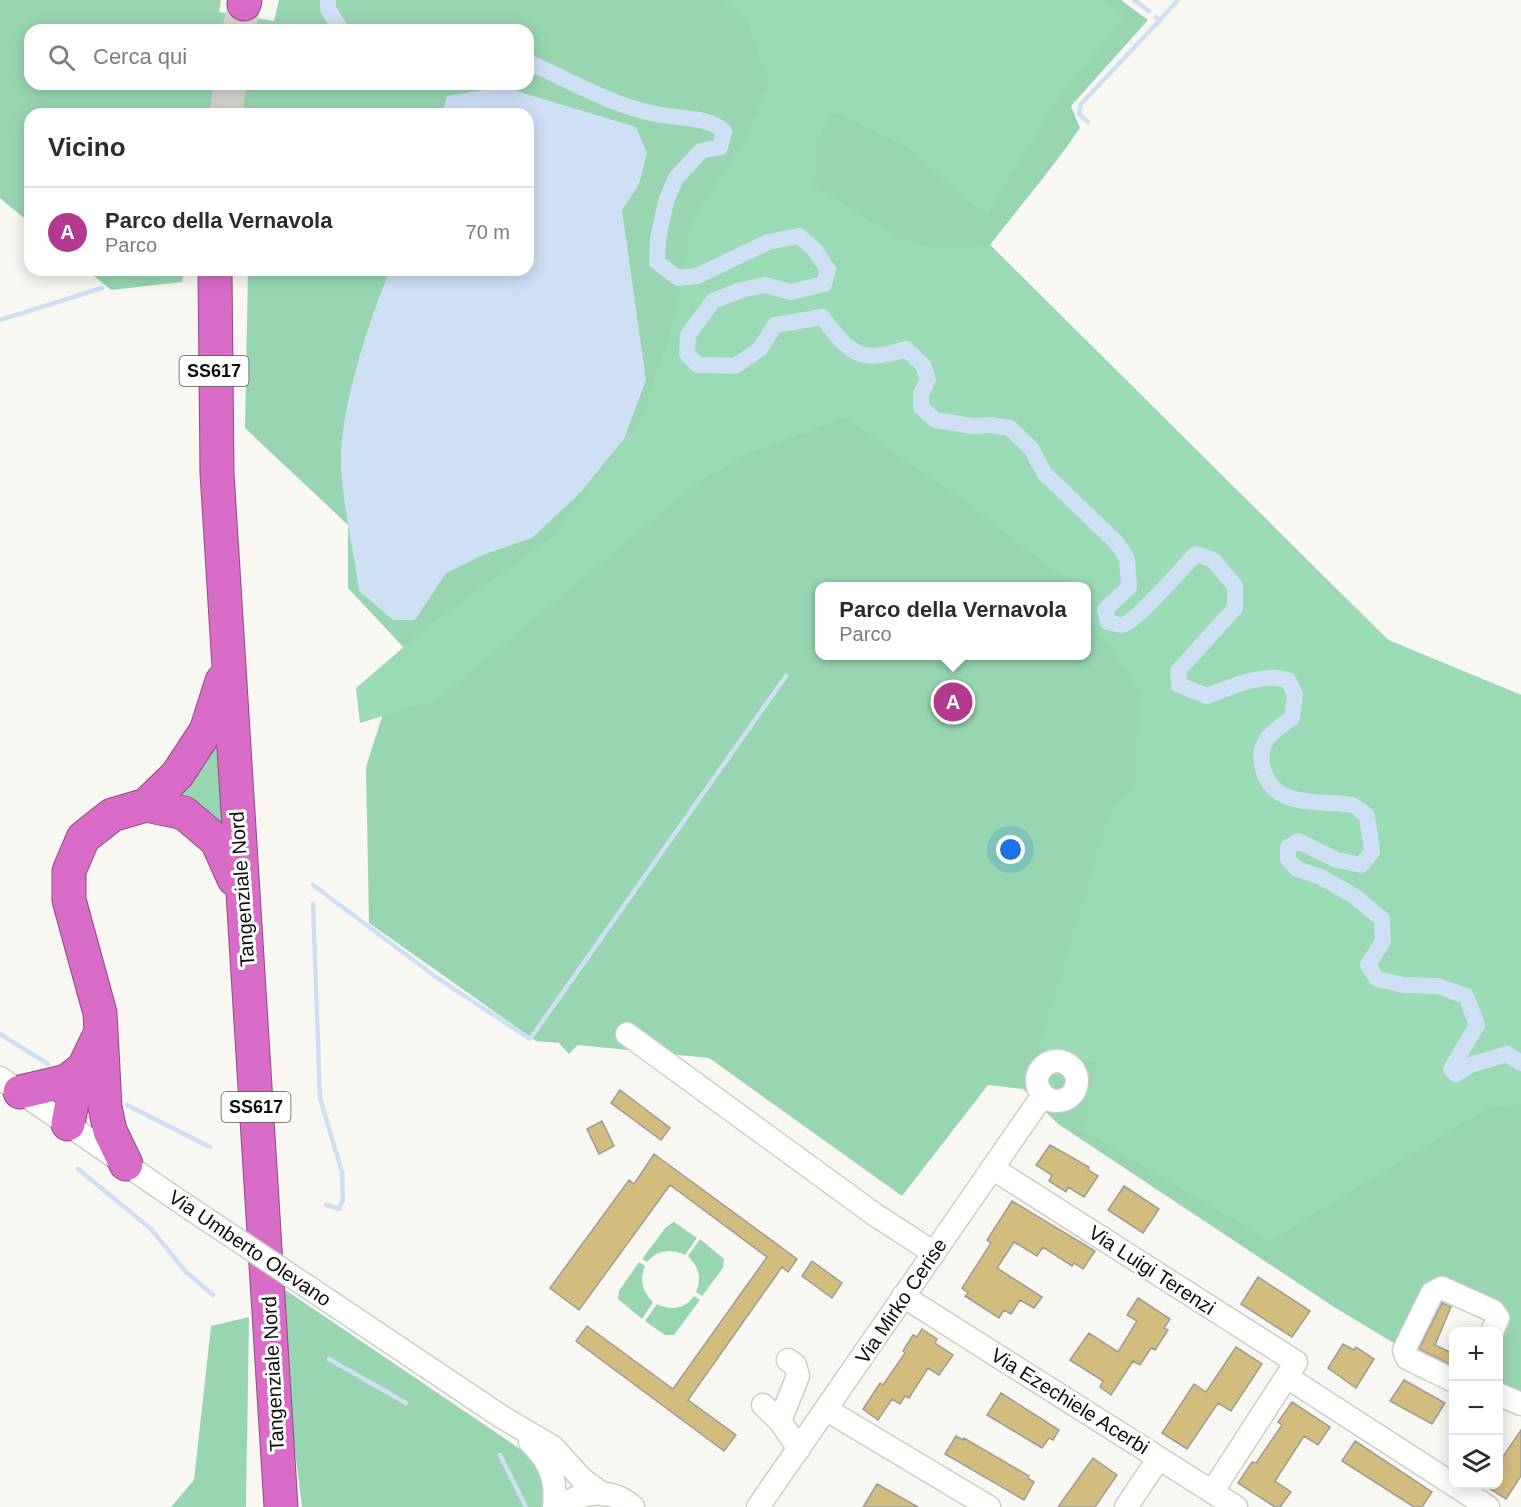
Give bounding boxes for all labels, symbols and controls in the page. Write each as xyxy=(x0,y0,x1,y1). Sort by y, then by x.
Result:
search box xyxy=(24,24,534,90)
icon: search xyxy=(45,41,78,74)
text: Cerca qui xyxy=(93,44,187,69)
text: Vicino xyxy=(48,132,126,162)
text: Parco della Vernavola xyxy=(105,208,332,233)
text: A xyxy=(60,221,75,243)
text: 70 m xyxy=(466,221,510,243)
text: Parco xyxy=(105,234,157,256)
road number: SS617 xyxy=(180,356,248,386)
popup xyxy=(815,582,1091,660)
text: Parco della Vernavola xyxy=(839,597,1067,622)
text: Parco xyxy=(839,623,892,645)
pin: A xyxy=(934,680,972,724)
street label: Tangenziale Nord xyxy=(226,811,258,967)
your location xyxy=(996,835,1025,864)
road number: SS617 xyxy=(222,1092,290,1122)
street label: Via Umberto Olevano xyxy=(165,1186,335,1310)
street label: Via Luigi Terenzi xyxy=(1085,1221,1219,1319)
street label: Via Mirko Cerise xyxy=(851,1234,951,1368)
street label: Tangenziale Nord xyxy=(258,1296,288,1452)
map controls xyxy=(1449,1327,1503,1489)
button: + xyxy=(1449,1327,1503,1381)
street label: Via Ezechiele Acerbi xyxy=(987,1343,1153,1459)
button: − xyxy=(1449,1381,1503,1435)
button: layers xyxy=(1449,1435,1503,1489)

